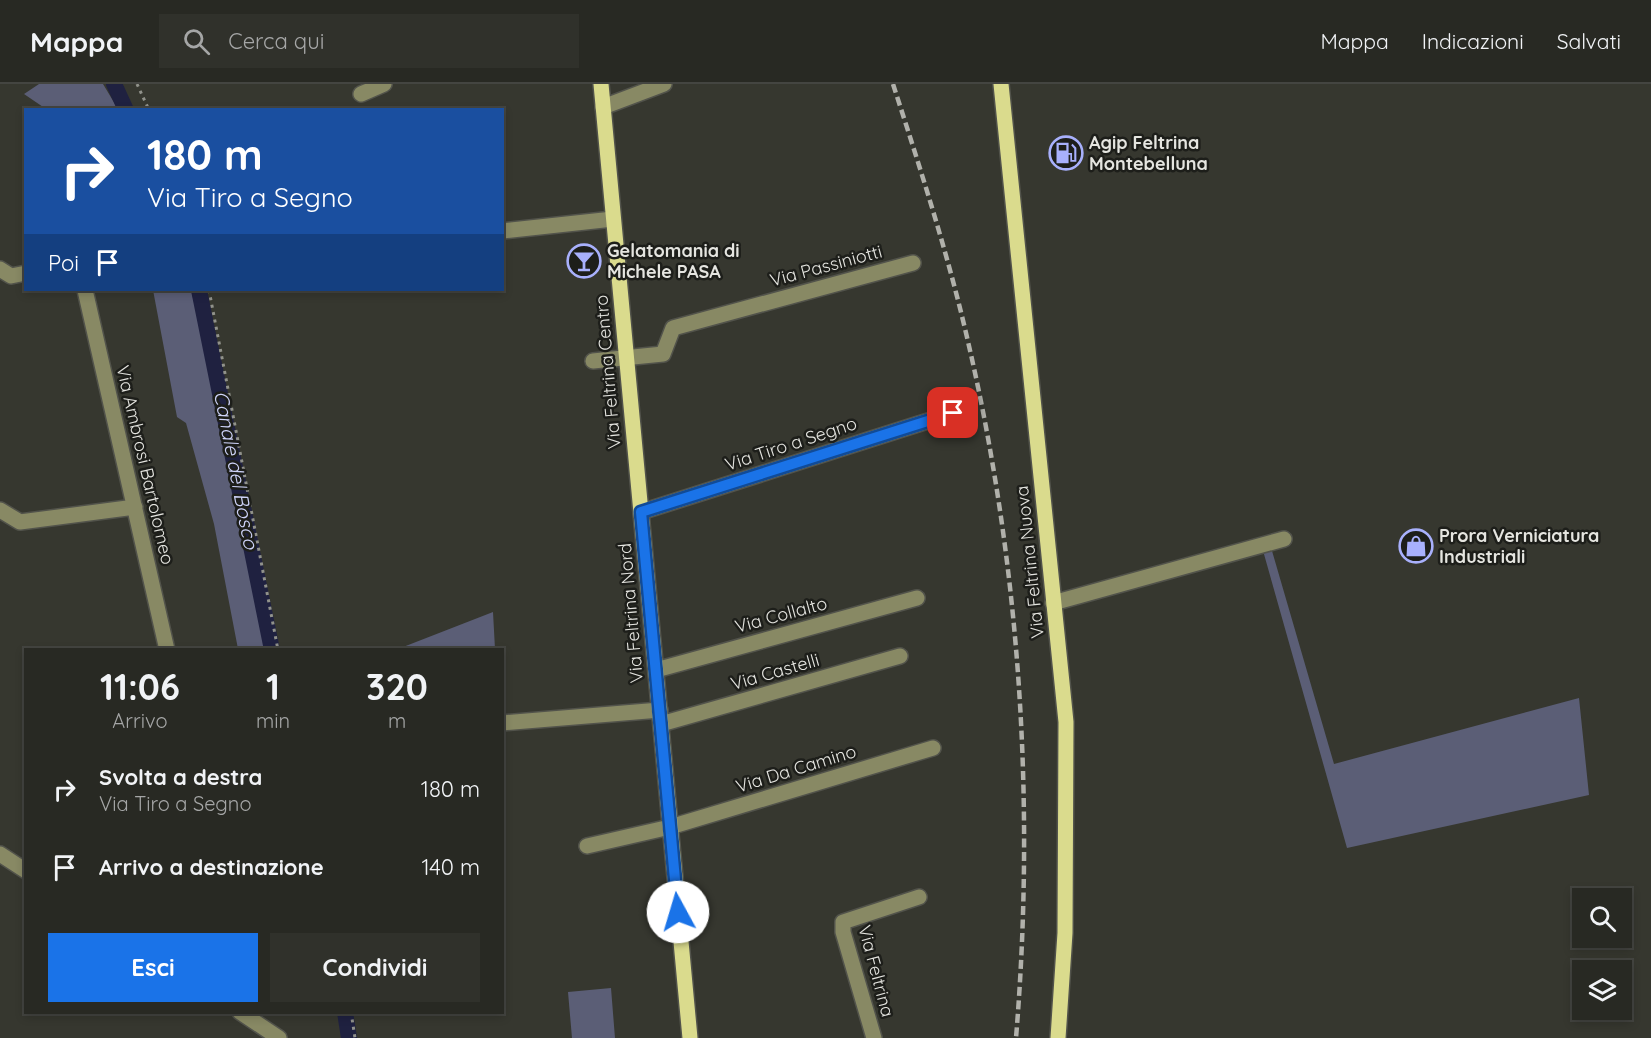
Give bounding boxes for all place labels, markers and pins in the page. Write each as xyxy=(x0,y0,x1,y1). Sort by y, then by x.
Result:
place label: Agip Feltrina Montebelluna xyxy=(1089,131,1208,175)
fuel station icon: Agip Feltrina Montebelluna xyxy=(1048,135,1084,171)
place label: Gelatomania di Michele PASA xyxy=(607,239,740,283)
bar icon: Gelatomania di Michele PASA xyxy=(566,243,602,279)
pin xyxy=(927,387,978,438)
place label: Prora Verniciatura Industriali xyxy=(1439,524,1599,568)
shop icon: Prora Verniciatura Industriali xyxy=(1398,528,1434,564)

